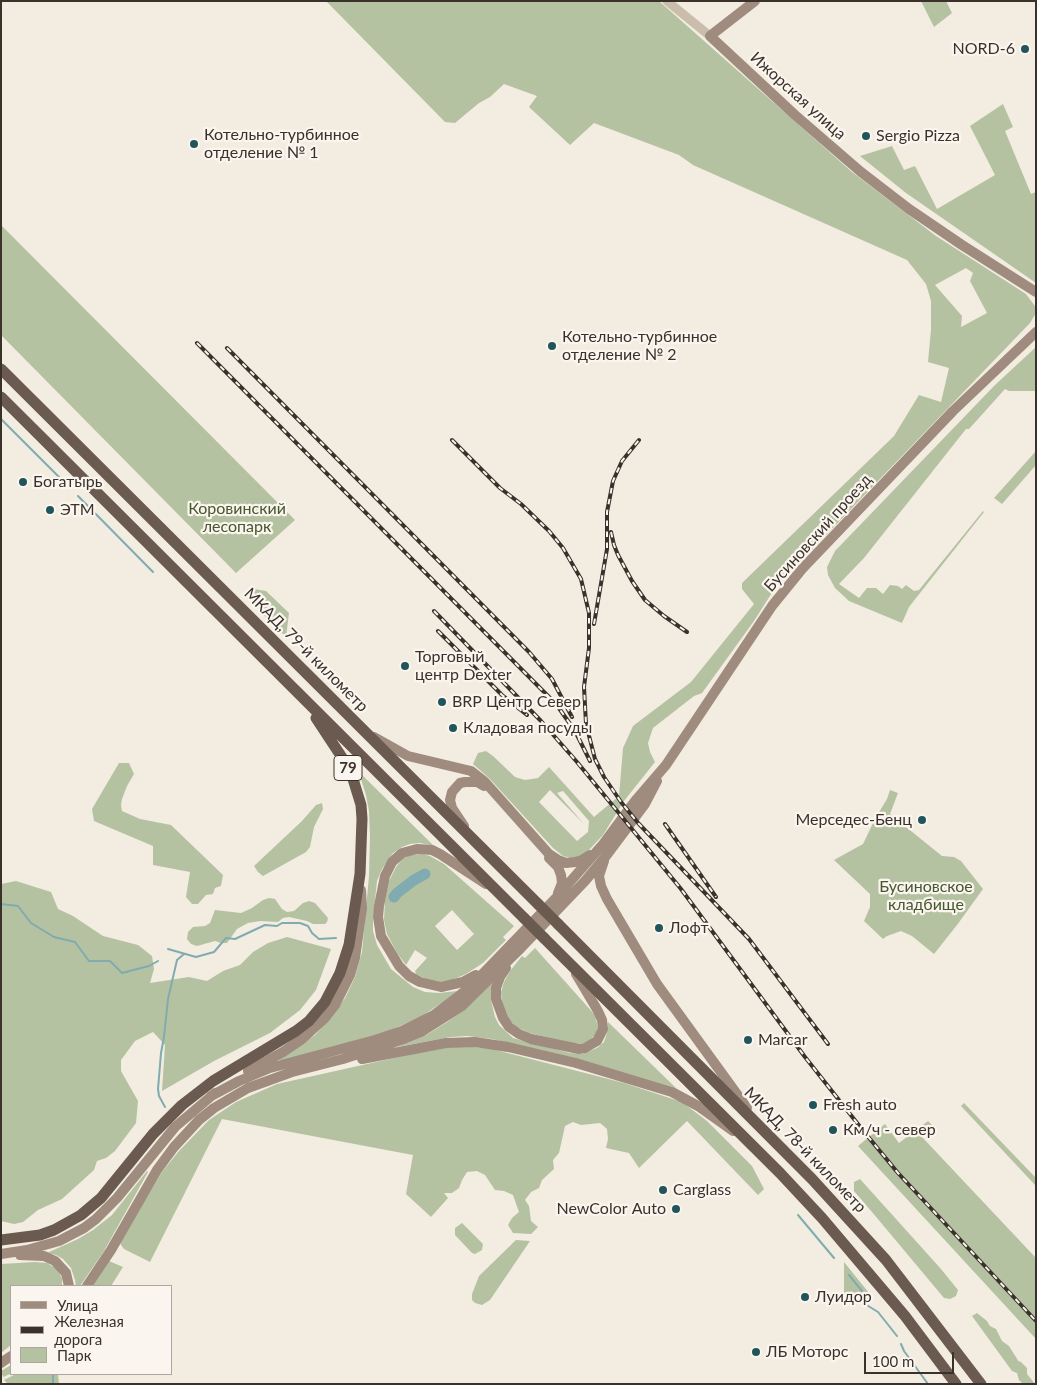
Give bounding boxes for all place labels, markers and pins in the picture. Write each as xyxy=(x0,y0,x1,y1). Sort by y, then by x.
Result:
place label: NORD-6 xyxy=(953,39,1015,59)
marker: NORD-6 xyxy=(1019,43,1031,55)
place label: Котельно-турбинное отделение № 1 xyxy=(204,125,359,163)
place label: Sergio Pizza xyxy=(876,126,960,146)
marker: Sergio Pizza xyxy=(860,130,872,142)
marker: Котельно-турбинное отделение № 1 xyxy=(188,138,200,150)
place label: Котельно-турбинное отделение № 2 xyxy=(562,327,717,365)
marker: Котельно-турбинное отделение № 2 xyxy=(546,340,558,352)
place label: Богатырь xyxy=(33,472,102,492)
marker: Богатырь xyxy=(17,476,29,488)
place label: ЭТМ xyxy=(60,500,95,520)
marker: ЭТМ xyxy=(44,504,56,516)
place label: Торговый центр Dexter xyxy=(415,647,511,685)
marker: Торговый центр Dexter xyxy=(399,660,411,672)
place label: BRP Центр Север xyxy=(452,692,581,712)
marker: BRP Центр Север xyxy=(436,696,448,708)
place label: Кладовая посуды xyxy=(463,718,592,738)
marker: Кладовая посуды xyxy=(447,722,459,734)
place label: Мерседес-Бенц xyxy=(795,810,912,830)
marker: Мерседес-Бенц xyxy=(916,814,928,826)
place label: Лофт xyxy=(669,918,708,938)
marker: Лофт xyxy=(653,922,665,934)
place label: Marcar xyxy=(758,1030,807,1050)
marker: Marcar xyxy=(742,1034,754,1046)
place label: Fresh auto xyxy=(823,1095,897,1115)
marker: Fresh auto xyxy=(807,1099,819,1111)
place label: Км/ч - север xyxy=(843,1120,936,1140)
marker: Км/ч - север xyxy=(827,1124,839,1136)
place label: Carglass xyxy=(673,1180,731,1200)
marker: Carglass xyxy=(657,1184,669,1196)
place label: NewColor Auto xyxy=(556,1199,666,1219)
marker: NewColor Auto xyxy=(670,1203,682,1215)
place label: Луидор xyxy=(815,1287,872,1307)
marker: Луидор xyxy=(799,1291,811,1303)
place label: ЛБ Моторс xyxy=(766,1342,848,1362)
marker: ЛБ Моторс xyxy=(750,1346,762,1358)

